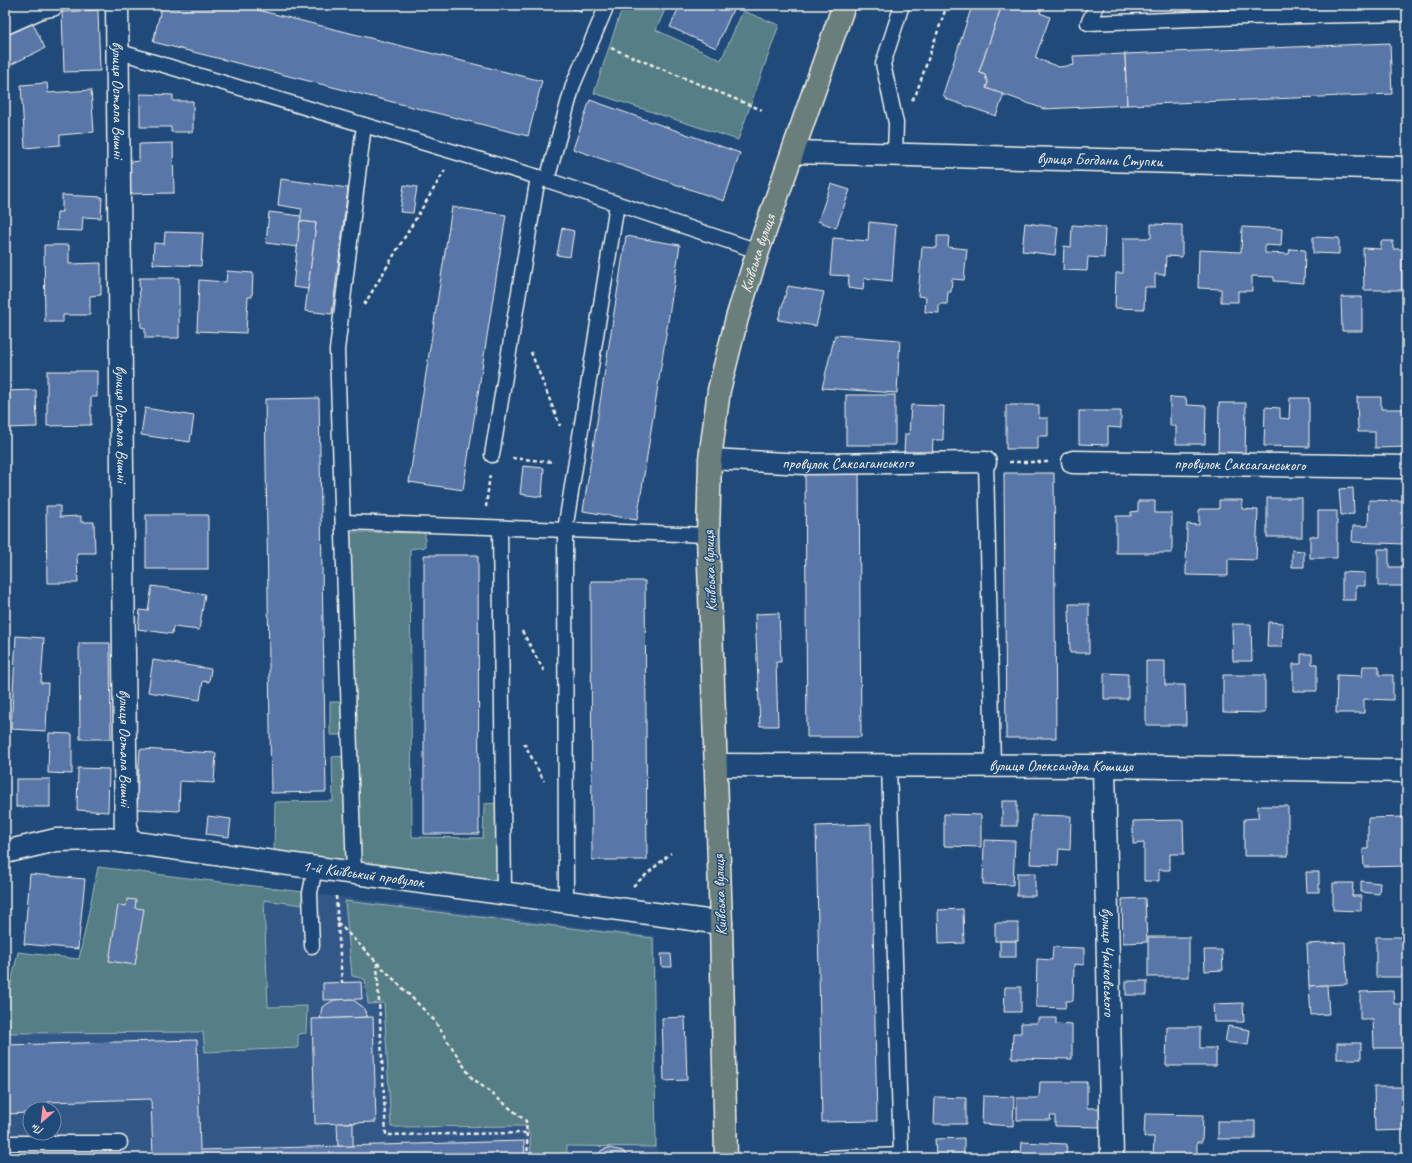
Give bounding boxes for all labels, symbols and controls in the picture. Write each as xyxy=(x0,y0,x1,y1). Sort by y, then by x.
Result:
street label: вулиця Остапа Вишні xyxy=(107,41,129,161)
street label: вулиця Богдана Ступки xyxy=(1037,148,1164,172)
street label: Київська вулиця xyxy=(736,210,781,295)
street label: вулиця Остапа Вишні xyxy=(111,365,132,485)
street label: провулок Саксаганського xyxy=(782,453,916,474)
street label: провулок Саксаганського xyxy=(1174,454,1308,476)
street label: Київська вулиця xyxy=(699,529,721,612)
street label: вулиця Остапа Вишні xyxy=(114,689,136,809)
street label: вулиця Олександра Кошиця xyxy=(989,756,1135,776)
street label: Київська вулиця xyxy=(709,853,731,936)
street label: 1-й Київський провулок xyxy=(301,856,426,892)
street label: вулиця Чайковського xyxy=(1097,907,1119,1018)
north arrow xyxy=(22,1101,62,1141)
text: Пн xyxy=(28,1120,46,1139)

